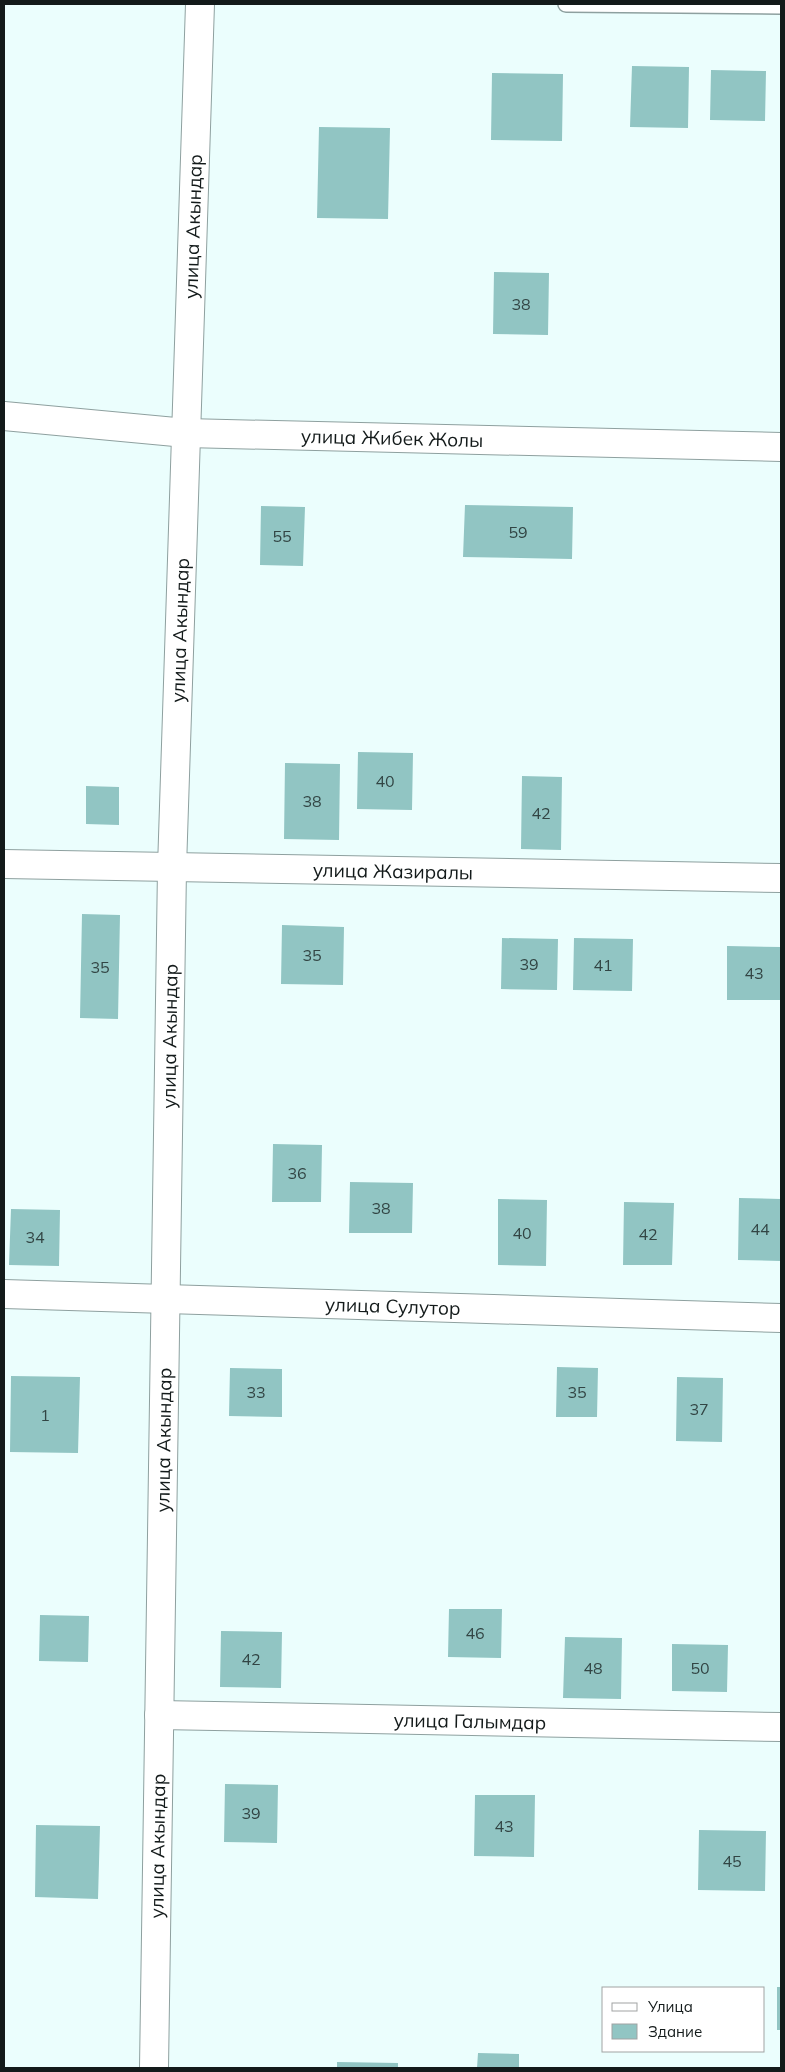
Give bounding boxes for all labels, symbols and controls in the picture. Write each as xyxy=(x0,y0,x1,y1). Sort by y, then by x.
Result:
street label: улица Акындар xyxy=(178,154,207,299)
house number: 38 xyxy=(511,294,531,314)
street label: улица Жибек Жолы xyxy=(301,424,484,452)
house number: 59 xyxy=(508,522,528,542)
house number: 55 xyxy=(272,526,292,546)
street label: улица Акындар xyxy=(165,557,194,703)
house number: 40 xyxy=(375,771,395,791)
house number: 38 xyxy=(302,791,322,811)
house number: 42 xyxy=(531,803,551,823)
street label: улица Жазиралы xyxy=(313,858,473,884)
house number: 35 xyxy=(302,945,322,965)
house number: 39 xyxy=(519,954,539,974)
house number: 41 xyxy=(593,955,613,975)
house number: 35 xyxy=(90,957,110,977)
house number: 43 xyxy=(744,963,764,983)
street label: улица Акындар xyxy=(156,964,183,1109)
house number: 36 xyxy=(287,1163,307,1183)
house number: 38 xyxy=(371,1198,391,1218)
house number: 44 xyxy=(750,1219,770,1239)
house number: 40 xyxy=(512,1223,532,1243)
house number: 42 xyxy=(638,1224,658,1244)
house number: 34 xyxy=(25,1227,45,1247)
street label: улица Сулутор xyxy=(325,1292,461,1320)
street label: улица Акындар xyxy=(150,1367,177,1513)
house number: 33 xyxy=(246,1382,266,1402)
house number: 35 xyxy=(567,1382,587,1402)
house number: 37 xyxy=(689,1399,709,1419)
house number: 1 xyxy=(40,1405,50,1425)
house number: 46 xyxy=(465,1623,485,1643)
house number: 42 xyxy=(241,1649,261,1669)
house number: 48 xyxy=(583,1658,603,1678)
house number: 50 xyxy=(690,1658,710,1678)
street label: улица Галымдар xyxy=(393,1708,547,1734)
street label: улица Акындар xyxy=(144,1773,170,1919)
house number: 39 xyxy=(241,1803,261,1823)
house number: 43 xyxy=(494,1816,514,1836)
house number: 45 xyxy=(722,1851,742,1871)
legend xyxy=(602,1987,765,2052)
text: Улица xyxy=(647,1997,693,2016)
text: Здание xyxy=(648,2022,702,2041)

